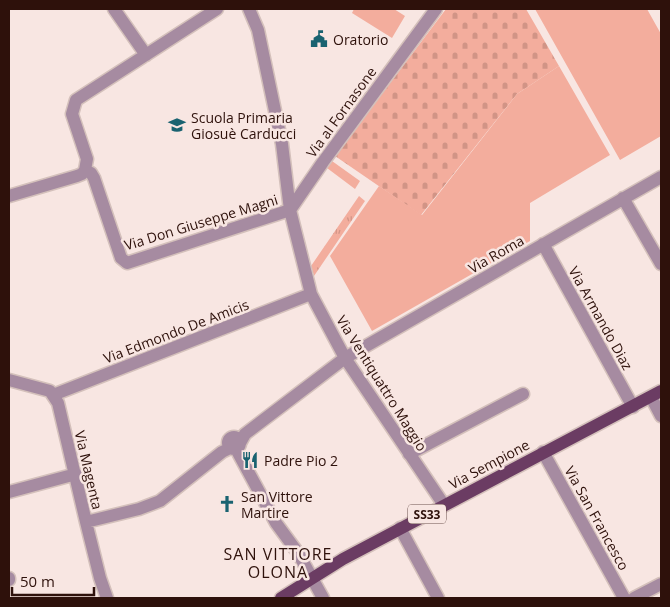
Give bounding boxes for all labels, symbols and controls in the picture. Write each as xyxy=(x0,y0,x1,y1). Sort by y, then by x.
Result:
public building icon: Oratorio xyxy=(309,29,329,49)
place label: Oratorio xyxy=(333,30,388,49)
street label: Via al Fornasone xyxy=(302,63,380,161)
place label: Scuola Primaria Giosuè Carducci xyxy=(191,108,296,143)
school or university icon: Scuola Primaria Giosuè Carducci xyxy=(167,115,187,135)
street label: Via Don Giuseppe Magni xyxy=(122,190,280,254)
street label: Via Roma xyxy=(465,230,527,278)
street label: Via Armando Diaz xyxy=(565,263,638,374)
street label: Via Edmondo De Amicis xyxy=(101,294,252,367)
street label: Via Ventiquattro Maggio xyxy=(332,311,432,455)
street label: Via Magenta xyxy=(71,429,107,511)
street label: Via Sempione xyxy=(445,435,533,493)
restaurant icon: Padre Pio 2 xyxy=(240,450,260,470)
place label: Padre Pio 2 xyxy=(264,451,338,470)
street label: Via San Francesco xyxy=(560,462,634,574)
place label: San Vittore Martire xyxy=(241,487,313,522)
church icon: San Vittore Martire xyxy=(217,494,237,514)
road number: SS33 xyxy=(408,504,446,524)
district label: SAN VITTORE OLONA xyxy=(224,543,332,583)
scale bar xyxy=(12,564,95,596)
text: 50 m xyxy=(20,571,55,591)

